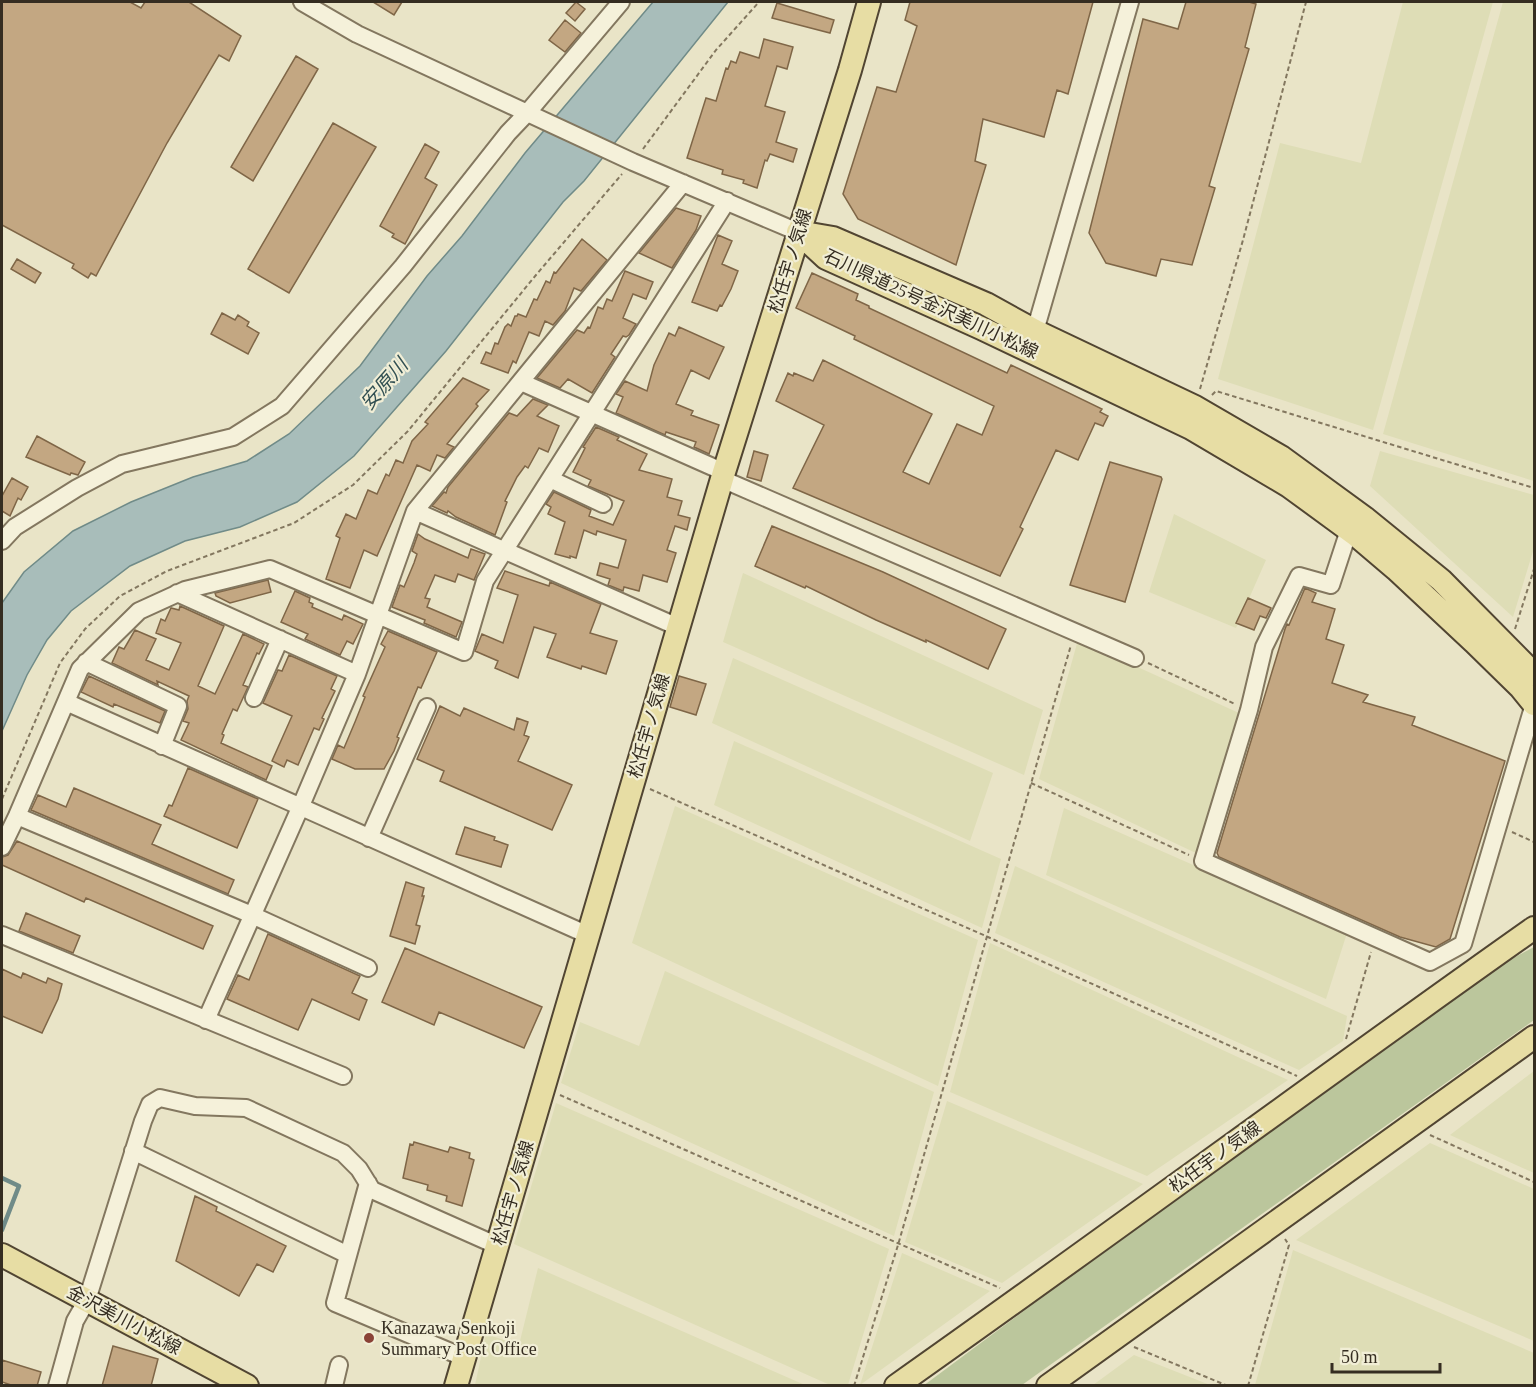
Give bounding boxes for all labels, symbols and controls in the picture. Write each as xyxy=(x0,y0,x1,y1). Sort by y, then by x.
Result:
street label: 松任宇ノ気線 xyxy=(765,206,815,316)
street label: 石川県道25号金沢美川小松線 xyxy=(821,245,1041,363)
water label: 安原川 xyxy=(356,353,413,414)
street label: 松任宇ノ気線 xyxy=(625,671,673,781)
street label: 松任宇ノ気線 xyxy=(1165,1117,1265,1197)
street label: 松任宇ノ気線 xyxy=(489,1138,537,1248)
street label: 金沢美川小松線 xyxy=(64,1282,184,1358)
place label: Kanazawa Senkoji Summary Post Office xyxy=(381,1318,537,1359)
marker: Kanazawa Senkoji Summary Post Office xyxy=(362,1331,376,1345)
scale bar xyxy=(1332,1336,1440,1374)
text: 50 m xyxy=(1341,1347,1378,1367)

